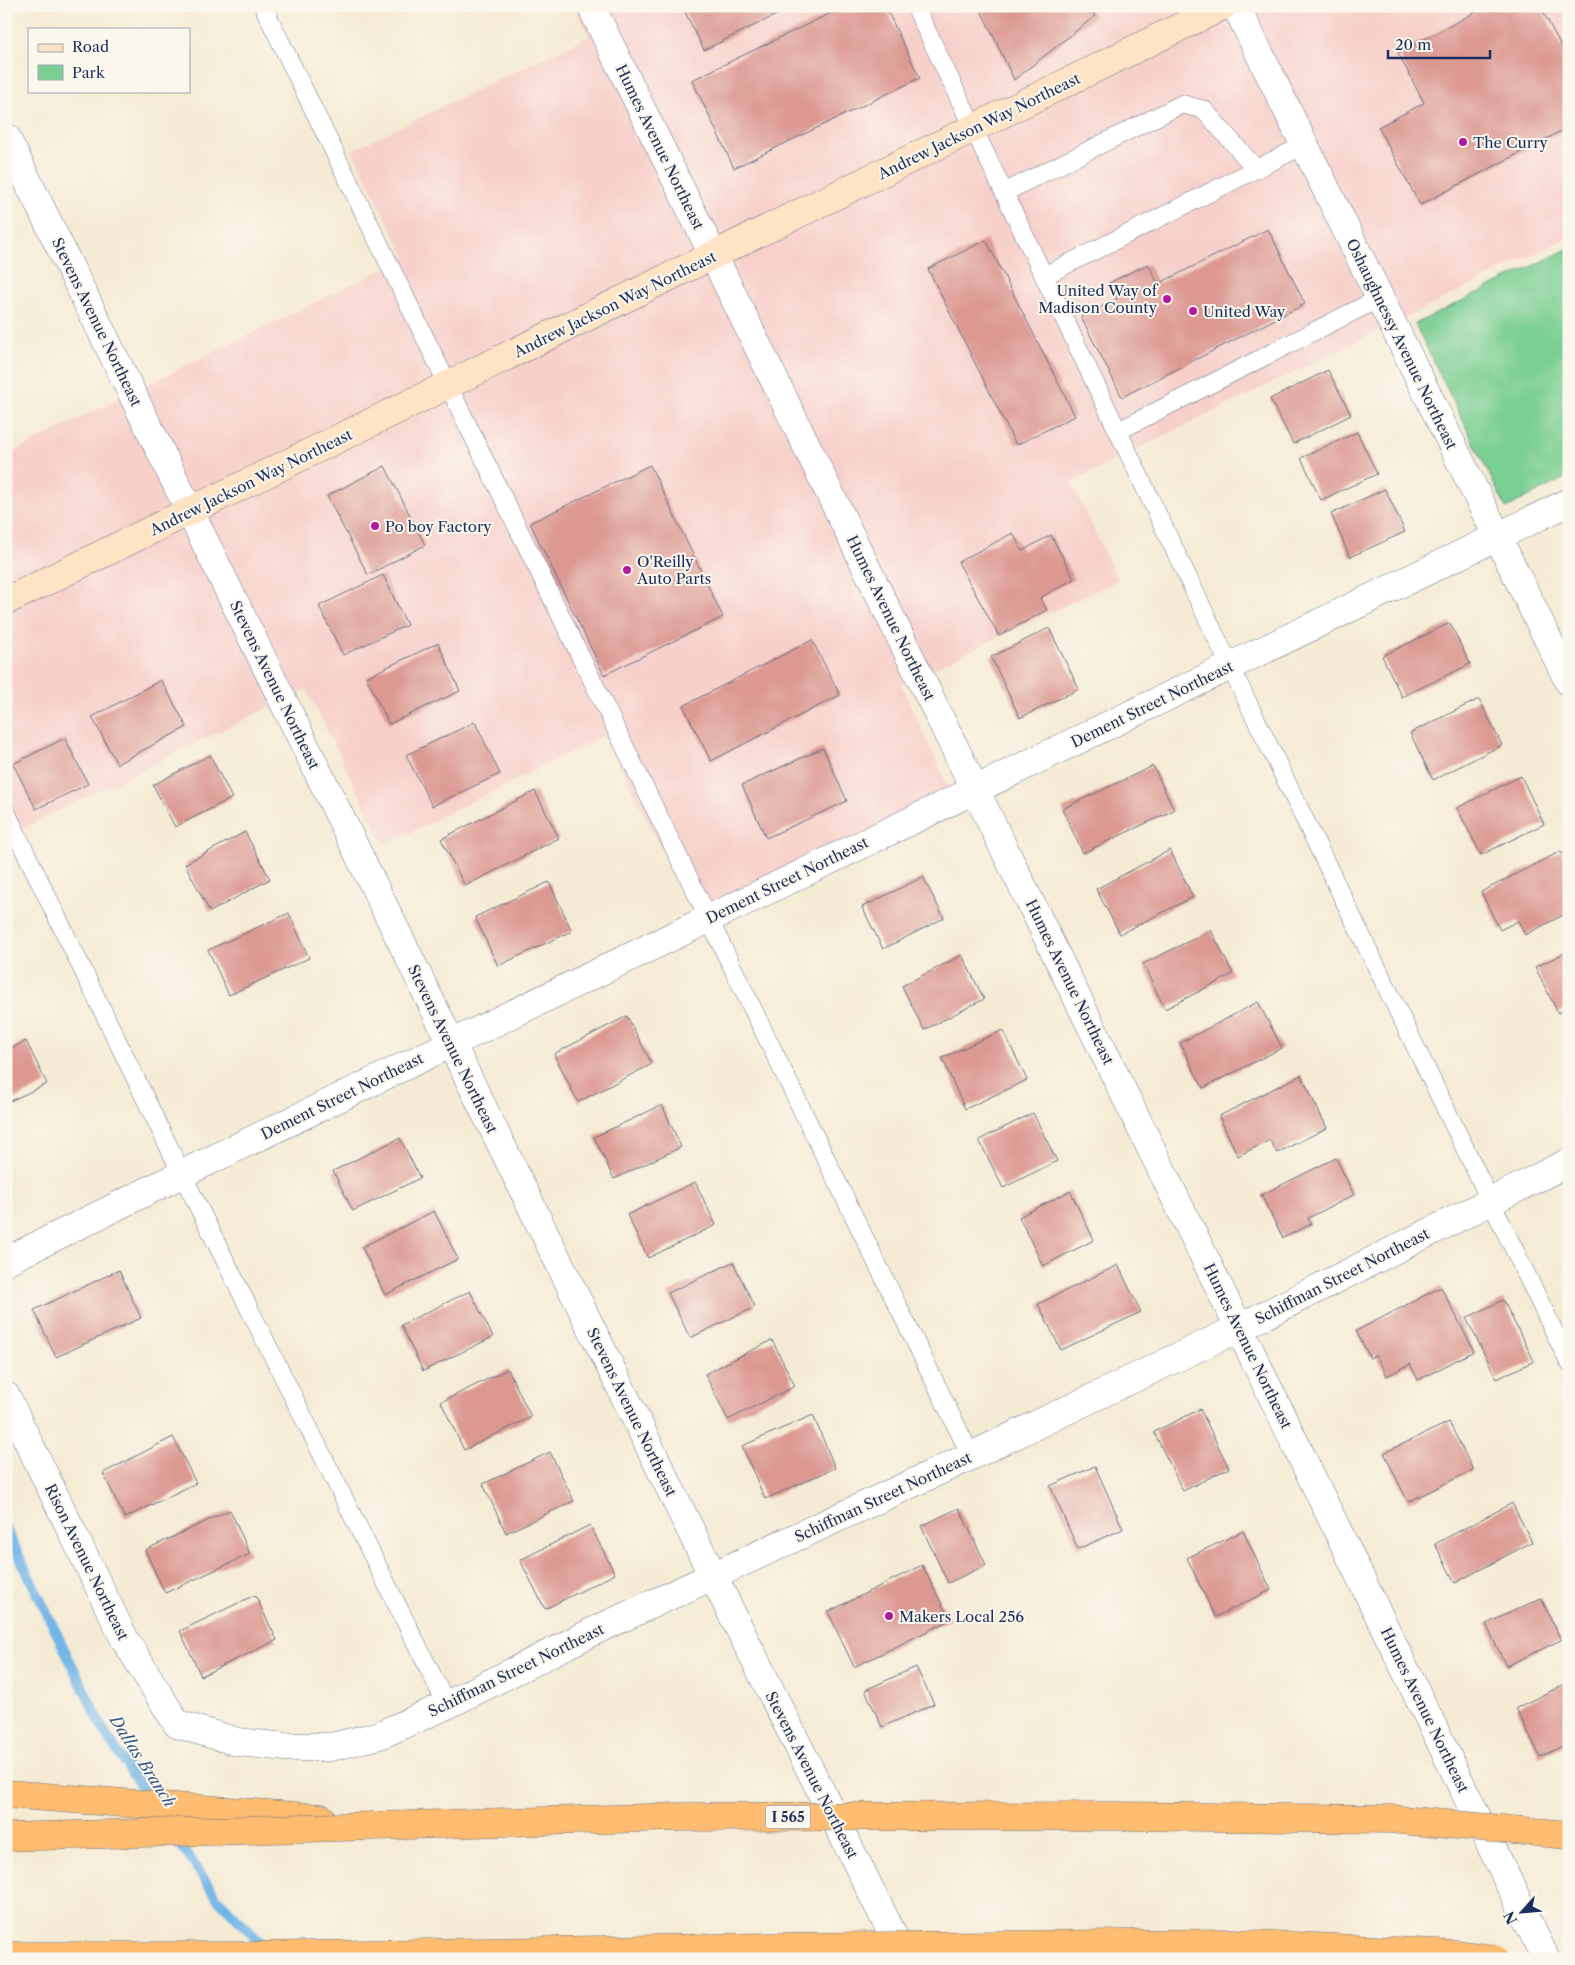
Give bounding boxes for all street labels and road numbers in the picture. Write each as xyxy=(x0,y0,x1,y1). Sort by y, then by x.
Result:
street label: Humes Avenue Northeast xyxy=(612,61,709,233)
street label: Andrew Jackson Way Northeast xyxy=(874,68,1084,184)
street label: Stevens Avenue Northeast xyxy=(48,235,146,410)
street label: Oshaughnessy Avenue Northeast xyxy=(1343,235,1462,453)
street label: Andrew Jackson Way Northeast xyxy=(510,246,720,362)
street label: Andrew Jackson Way Northeast xyxy=(146,424,356,540)
street label: Humes Avenue Northeast xyxy=(843,532,940,704)
street label: Stevens Avenue Northeast xyxy=(226,598,324,773)
street label: Dement Street Northeast xyxy=(1068,656,1237,752)
street label: Dement Street Northeast xyxy=(703,832,872,928)
street label: Humes Avenue Northeast xyxy=(1022,896,1119,1068)
street label: Stevens Avenue Northeast xyxy=(404,962,502,1137)
street label: Dement Street Northeast xyxy=(258,1048,427,1144)
street label: Schiffman Street Northeast xyxy=(1252,1223,1433,1328)
street label: Humes Avenue Northeast xyxy=(1200,1260,1297,1432)
street label: Stevens Avenue Northeast xyxy=(583,1325,681,1500)
street label: Schiffman Street Northeast xyxy=(791,1447,975,1546)
street label: Rison Avenue Northeast xyxy=(41,1481,133,1644)
street label: Schiffman Street Northeast xyxy=(425,1619,608,1721)
street label: Humes Avenue Northeast xyxy=(1377,1624,1474,1796)
street label: Stevens Avenue Northeast xyxy=(761,1688,863,1863)
road number: I 565 xyxy=(766,1805,810,1828)

